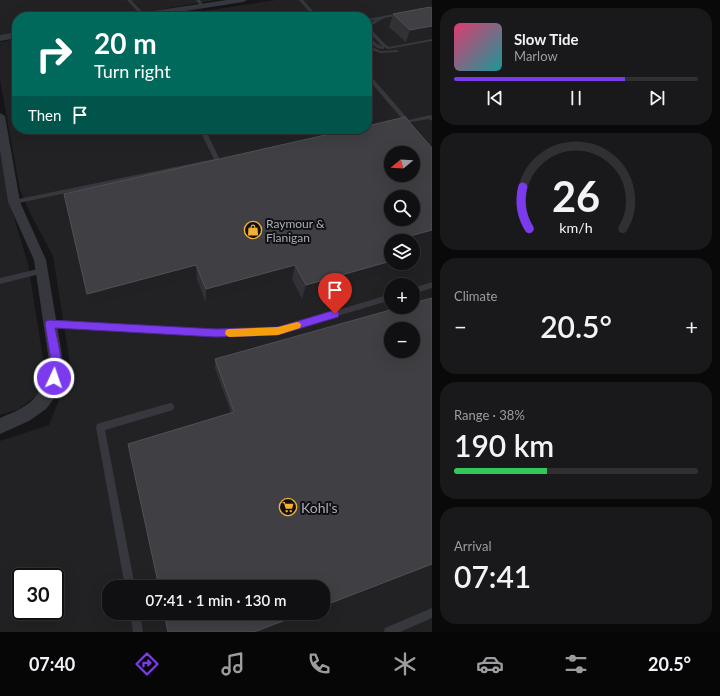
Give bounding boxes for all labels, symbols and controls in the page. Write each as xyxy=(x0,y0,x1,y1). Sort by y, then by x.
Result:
text: 20 m xyxy=(94,26,157,60)
icon: right xyxy=(28,28,80,80)
text: Slow Tide xyxy=(514,30,579,48)
text: Marlow xyxy=(514,48,558,64)
text: Turn right xyxy=(94,60,171,82)
icon: previous xyxy=(484,87,506,109)
icon: pause xyxy=(565,87,587,109)
icon: next xyxy=(646,87,668,109)
icon: arrive xyxy=(69,104,91,126)
text: Then xyxy=(28,106,61,124)
north arrow xyxy=(384,146,420,182)
map controls xyxy=(384,146,420,358)
text: 26 xyxy=(552,171,600,221)
button: search xyxy=(384,190,420,226)
place label: Raymour & Flanigan xyxy=(266,216,325,245)
text: km/h xyxy=(559,219,593,236)
shop icon: Raymour & Flanigan xyxy=(243,220,263,240)
button: layers xyxy=(384,234,420,270)
pin xyxy=(318,273,352,314)
button: + xyxy=(384,278,420,314)
icon: arrive xyxy=(324,279,346,301)
text: Climate xyxy=(454,288,497,304)
text: 20.5° xyxy=(540,308,612,344)
text: − xyxy=(454,313,467,340)
text: + xyxy=(685,313,698,340)
button: − xyxy=(384,322,420,358)
position arrow xyxy=(33,357,75,399)
text: Range · 38% xyxy=(454,407,525,423)
text: 190 km xyxy=(454,427,554,463)
supermarket icon: Kohl's xyxy=(278,497,298,517)
place label: Kohl's xyxy=(301,499,338,516)
text: Arrival xyxy=(454,538,491,554)
text: 07:41 xyxy=(454,558,531,594)
speed limit sign: 30 xyxy=(12,568,64,620)
text: 07:41 · 1 min · 130 m xyxy=(146,591,286,609)
icon: directions xyxy=(133,650,161,678)
icon: music xyxy=(219,650,247,678)
icon: phone xyxy=(305,650,333,678)
icon: climate xyxy=(391,650,419,678)
icon: car xyxy=(476,650,504,678)
icon: filters xyxy=(562,650,590,678)
text: 07:40 xyxy=(29,653,75,675)
text: 20.5° xyxy=(648,653,691,675)

